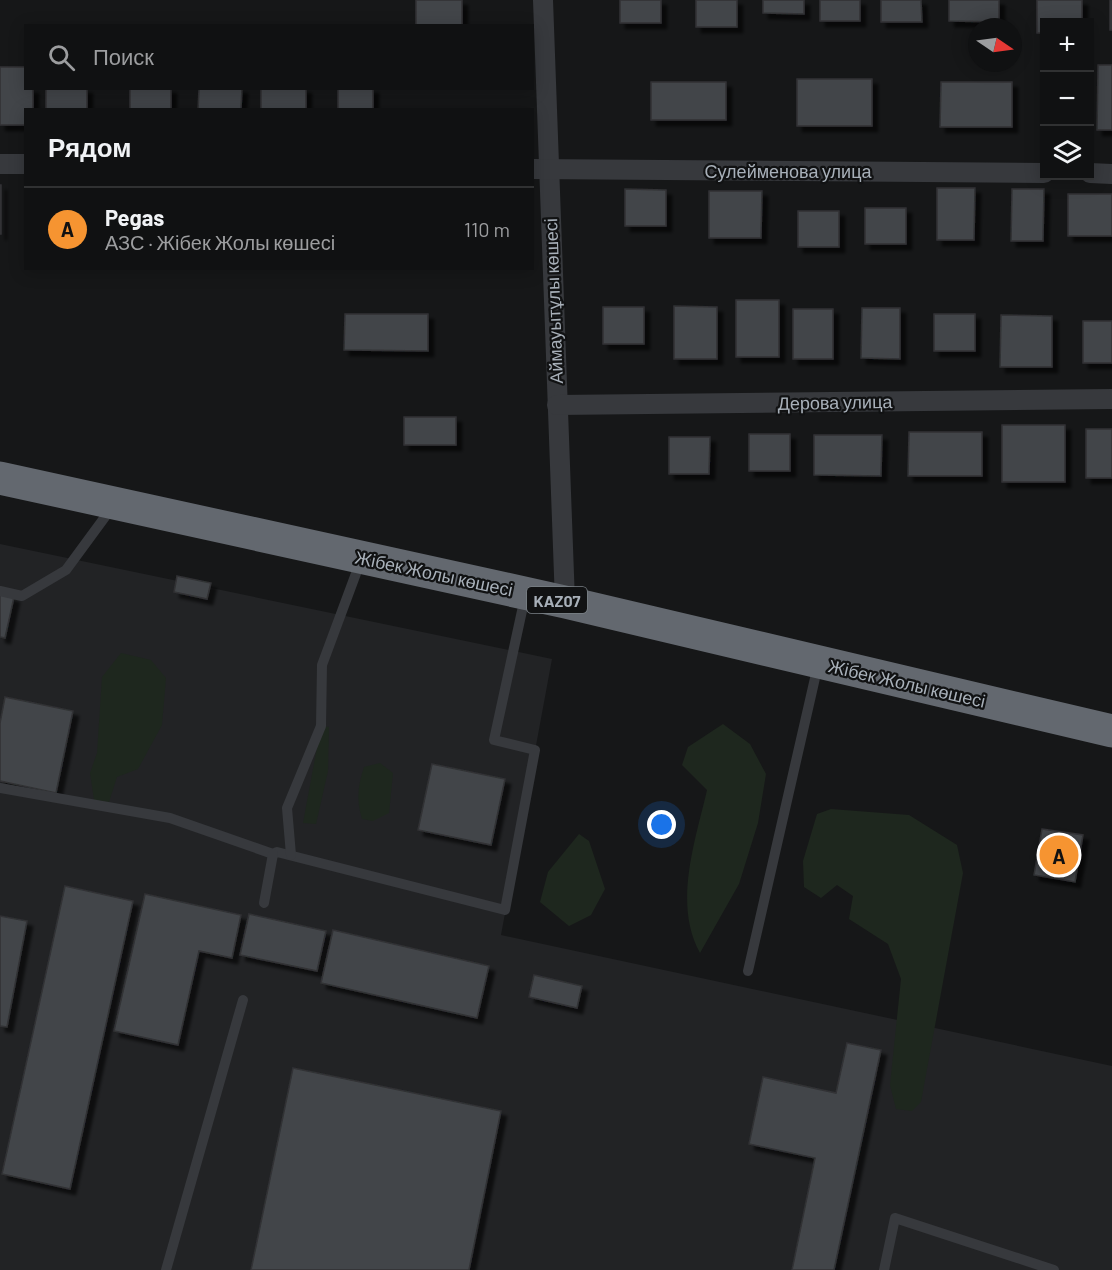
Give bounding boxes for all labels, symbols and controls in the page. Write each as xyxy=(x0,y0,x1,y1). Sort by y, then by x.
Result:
north arrow xyxy=(968,18,1022,72)
map controls xyxy=(1040,18,1094,180)
button: + xyxy=(1040,18,1094,72)
search box xyxy=(24,24,534,90)
icon: search xyxy=(45,41,78,74)
text: Поиск xyxy=(93,43,154,69)
button: − xyxy=(1040,72,1094,126)
button: layers xyxy=(1040,126,1094,180)
text: Рядом xyxy=(48,131,131,162)
street label: Сулейменова улица xyxy=(705,160,872,182)
text: Pegas xyxy=(105,204,164,230)
text: A xyxy=(61,217,74,241)
text: 110 m xyxy=(464,217,510,241)
street label: Аймауытұлы көшесі xyxy=(539,218,567,384)
text: АЗС · Жібек Жолы көшесі xyxy=(105,230,335,254)
street label: Дерова улица xyxy=(777,390,894,414)
street label: Жібек Жолы көшесі xyxy=(353,546,515,600)
road number: KAZ07 xyxy=(527,587,587,613)
street label: Жібек Жолы көшесі xyxy=(826,654,988,712)
your location xyxy=(647,810,676,839)
pin: A xyxy=(1040,832,1078,878)

